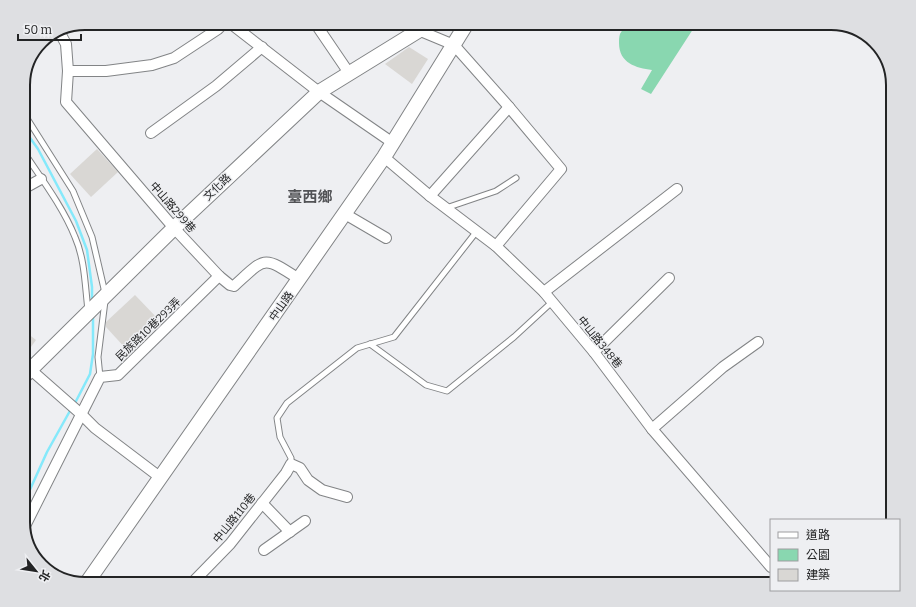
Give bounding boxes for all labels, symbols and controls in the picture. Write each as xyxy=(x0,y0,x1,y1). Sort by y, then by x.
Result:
scale bar xyxy=(18,16,81,42)
text: 50 m xyxy=(24,23,53,37)
street label: 文化路 xyxy=(201,171,234,203)
street label: 中山路299巷 xyxy=(147,179,198,235)
district label: 臺西鄉 xyxy=(287,188,333,206)
street label: 中山路 xyxy=(267,289,296,324)
street label: 民族路10巷293弄 xyxy=(113,295,183,364)
street label: 中山路348巷 xyxy=(575,314,625,371)
street label: 中山路110巷 xyxy=(210,491,258,546)
legend xyxy=(770,519,900,591)
text: 道路 xyxy=(806,528,830,542)
text: 公園 xyxy=(806,548,830,562)
north arrow xyxy=(16,551,56,591)
text: 北 xyxy=(36,568,53,584)
text: 建築 xyxy=(806,568,830,582)

